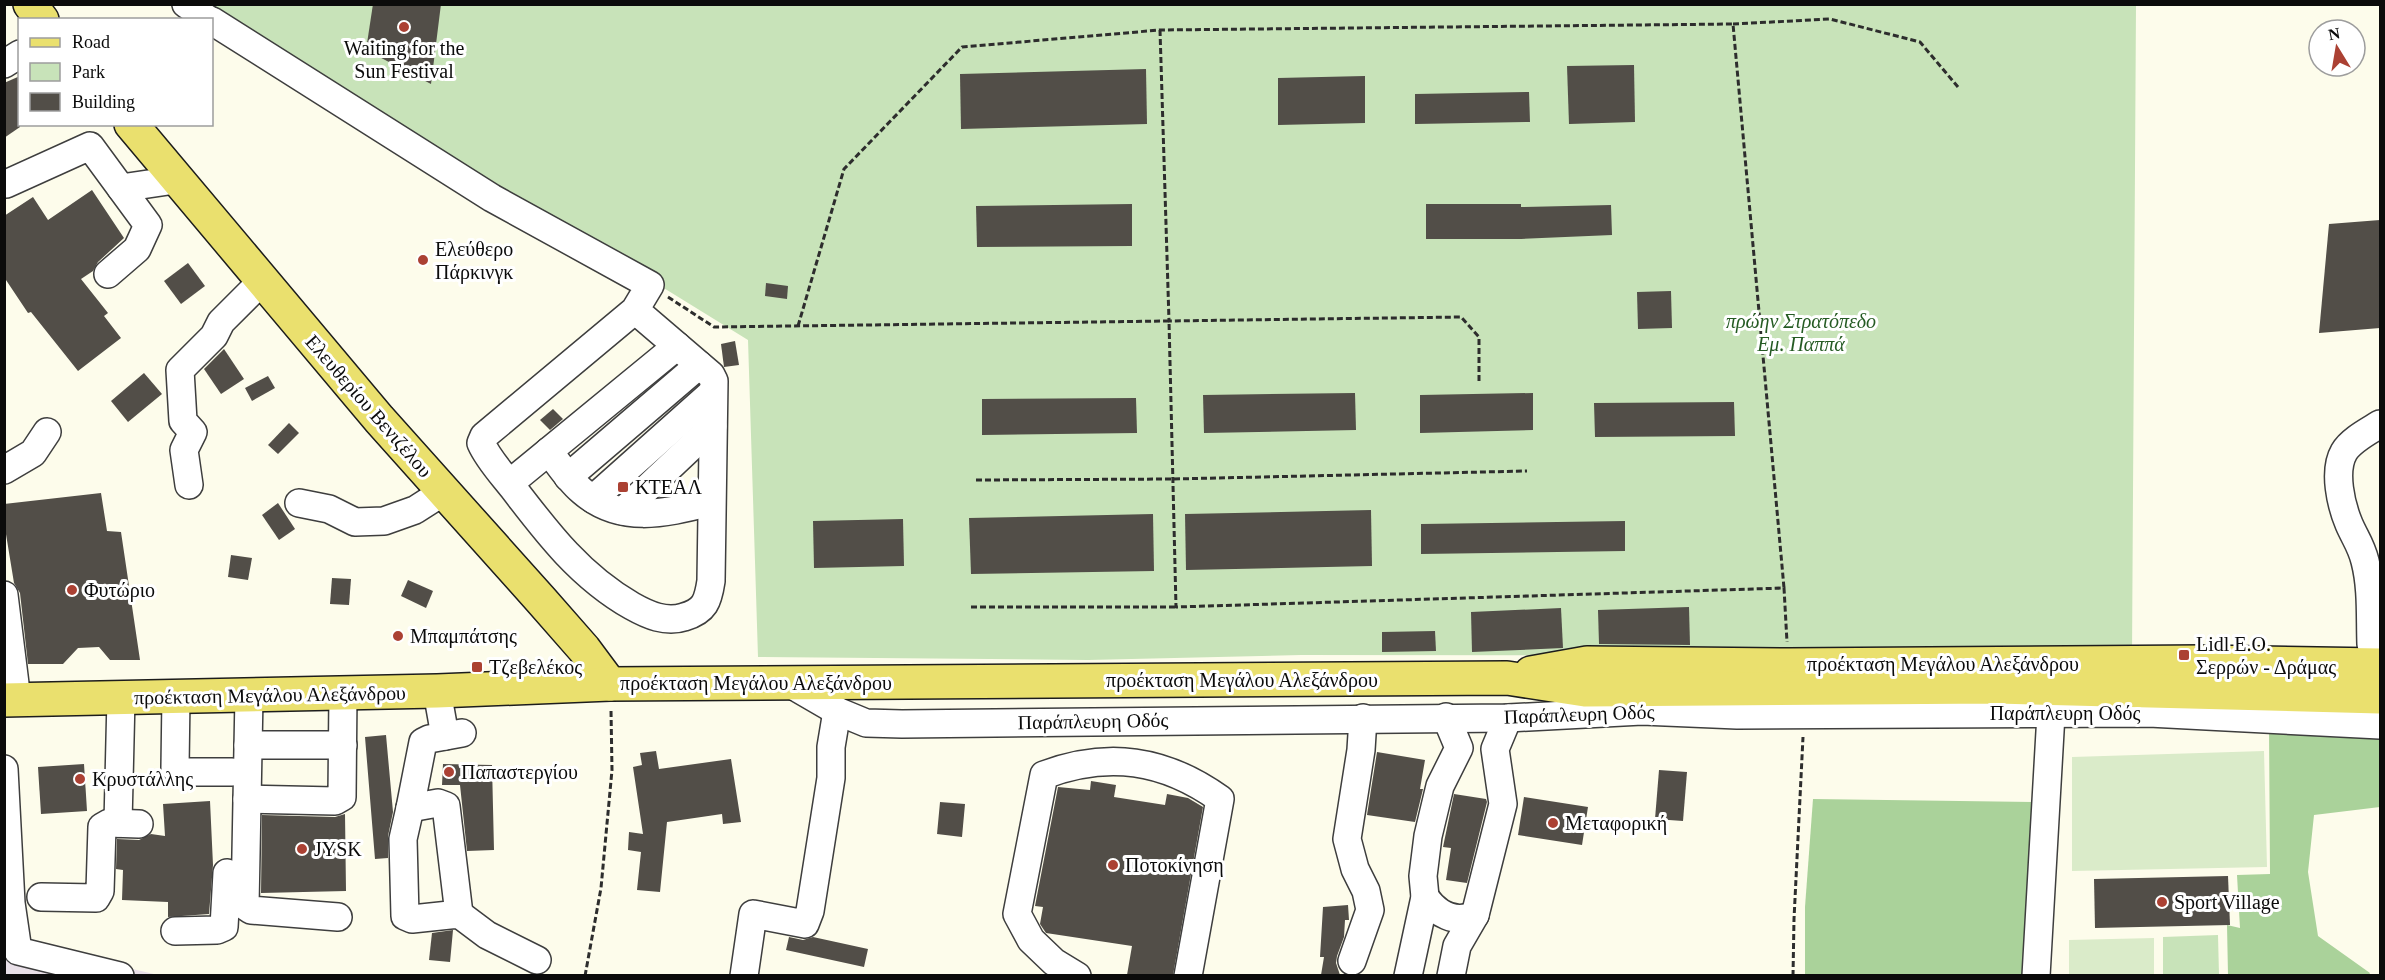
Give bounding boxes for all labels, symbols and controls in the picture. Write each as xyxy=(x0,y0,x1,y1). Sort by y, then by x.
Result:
legend xyxy=(18,18,213,126)
north arrow xyxy=(2307,18,2367,78)
marker: Waiting for the Sun Festival xyxy=(397,20,411,34)
text: N xyxy=(2327,24,2342,43)
text: Road xyxy=(72,32,110,52)
place label: Waiting for the Sun Festival xyxy=(344,37,464,82)
text: Park xyxy=(72,62,105,82)
text: Building xyxy=(72,92,135,112)
place label: Ελεύθερο Πάρκινγκ xyxy=(435,238,513,284)
marker: Ελεύθερο Πάρκινγκ xyxy=(416,253,430,267)
park label: πρώην Στρατόπεδο Εμ. Παππά xyxy=(1726,310,1876,356)
street label: Ελευθερίου Βενιζέλου xyxy=(301,331,437,482)
place label: ΚΤΕΑΛ xyxy=(635,476,702,498)
marker: ΚΤΕΑΛ xyxy=(616,480,630,494)
place label: Φυτώριο xyxy=(84,579,155,602)
marker: Φυτώριο xyxy=(65,583,79,597)
place label: Μπαμπάτσης xyxy=(410,625,517,648)
marker: Μπαμπάτσης xyxy=(391,629,405,643)
place label: Lidl Ε.Ο. Σερρών - Δράμας xyxy=(2196,633,2336,679)
marker: Lidl Ε.Ο. Σερρών - Δράμας xyxy=(2177,648,2191,662)
street label: προέκταση Μεγάλου Αλεξάνδρου xyxy=(1807,653,2079,676)
place label: Τζεβελέκος xyxy=(489,656,582,679)
marker: Τζεβελέκος xyxy=(470,660,484,674)
street label: προέκταση Μεγάλου Αλεξάνδρου xyxy=(1106,669,1378,692)
street label: προέκταση Μεγάλου Αλεξάνδρου xyxy=(620,672,892,695)
street label: προέκταση Μεγάλου Αλεξάνδρου xyxy=(134,682,406,709)
street label: Παράπλευρη Οδός xyxy=(1503,700,1655,729)
street label: Παράπλευρη Οδός xyxy=(1990,702,2140,725)
street label: Παράπλευρη Οδός xyxy=(1017,709,1169,734)
place label: Παπαστεργίου xyxy=(461,761,578,784)
marker: Παπαστεργίου xyxy=(442,765,456,779)
place label: Κρυστάλλης xyxy=(92,768,193,791)
marker: Κρυστάλλης xyxy=(73,772,87,786)
place label: Μεταφορική xyxy=(1565,812,1667,835)
marker: Μεταφορική xyxy=(1546,816,1560,830)
place label: JYSK xyxy=(314,838,362,860)
marker: JYSK xyxy=(295,842,309,856)
place label: Ποτοκίνηση xyxy=(1125,854,1224,877)
marker: Ποτοκίνηση xyxy=(1106,858,1120,872)
place label: Sport Village xyxy=(2174,891,2280,914)
marker: Sport Village xyxy=(2155,895,2169,909)

